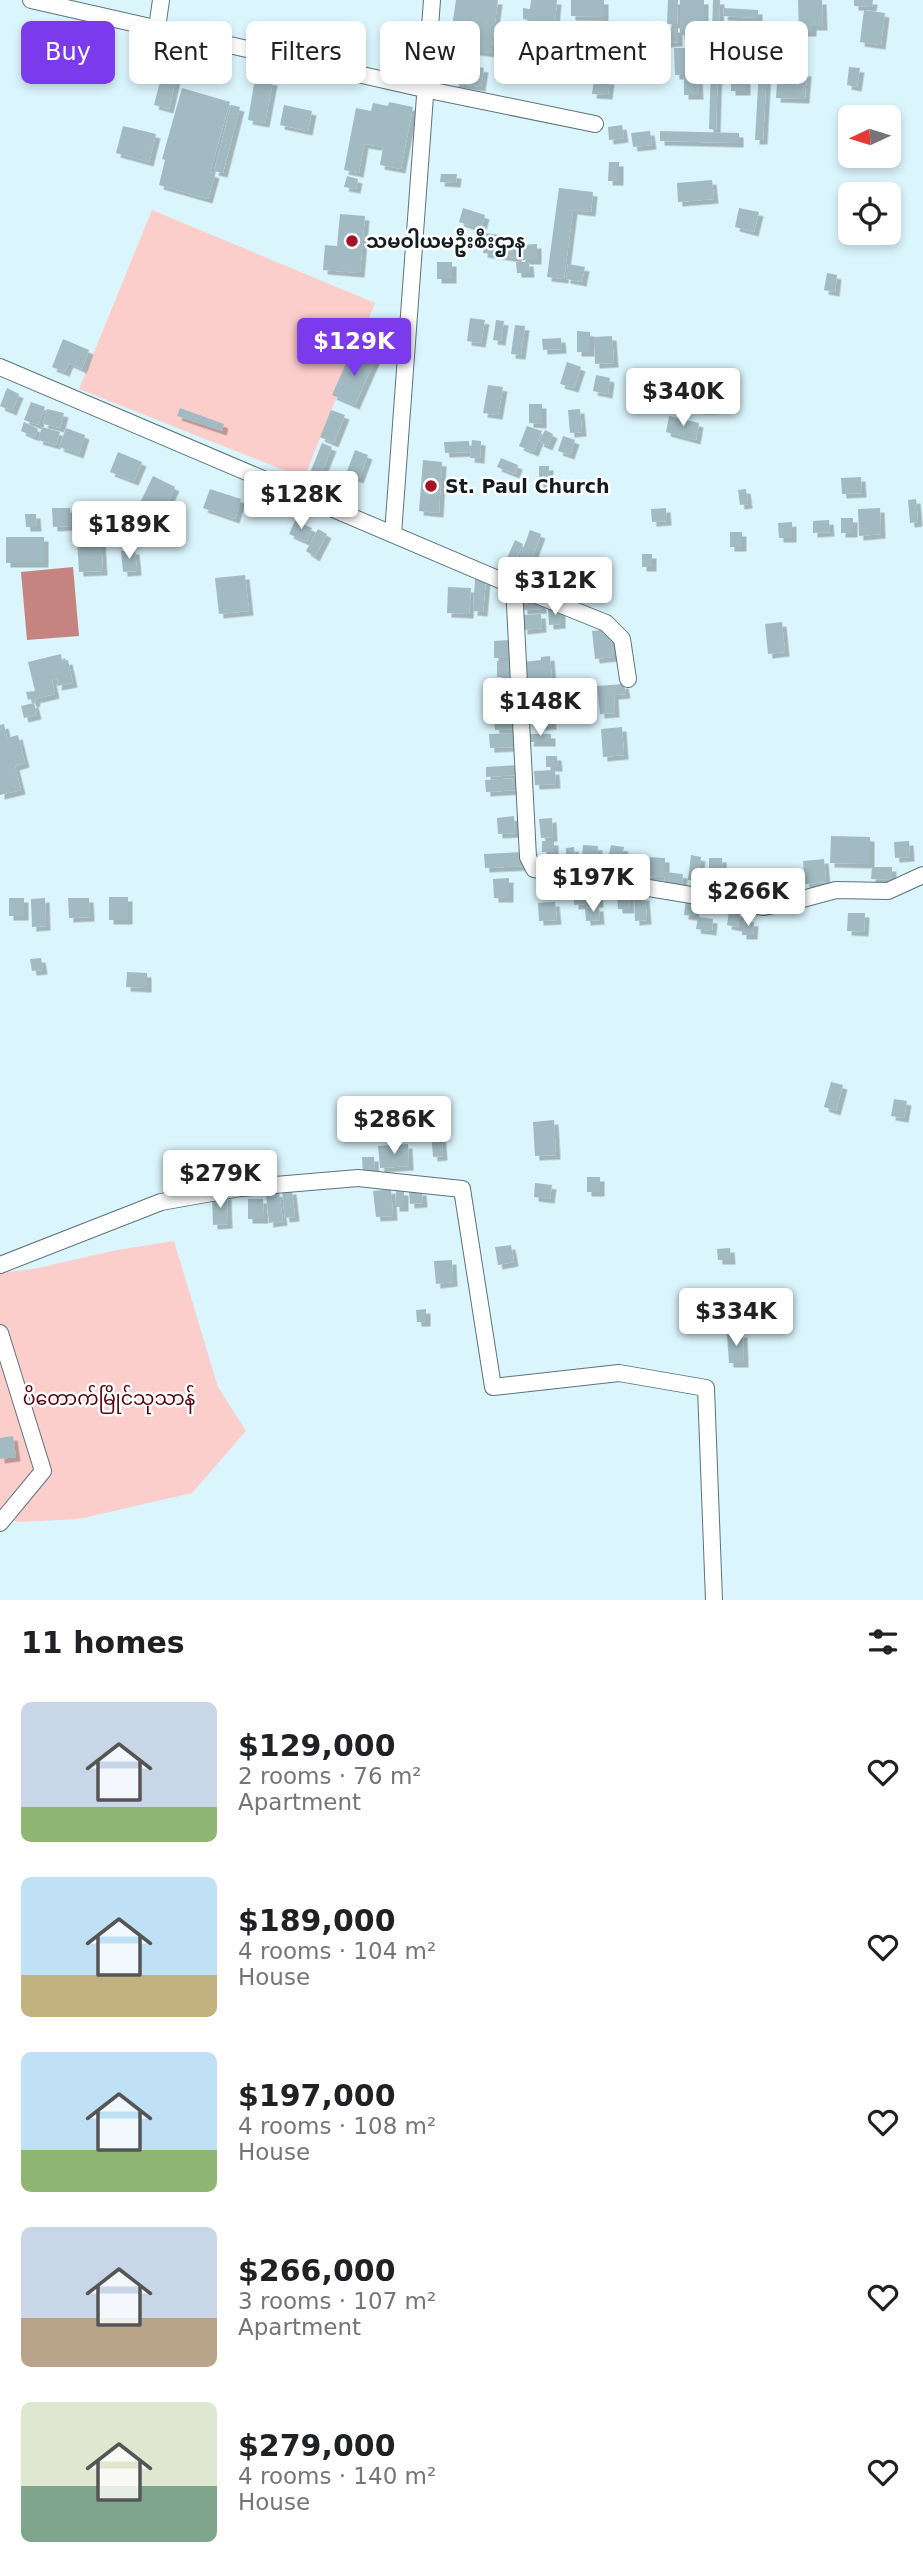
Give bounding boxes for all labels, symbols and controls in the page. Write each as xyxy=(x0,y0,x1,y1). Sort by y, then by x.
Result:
chip: Buy xyxy=(21,21,115,84)
chip: Rent xyxy=(129,21,232,84)
chip: Filters xyxy=(246,21,366,84)
chip: New xyxy=(380,21,480,84)
chip: Apartment xyxy=(494,21,671,84)
chip: House xyxy=(685,21,808,84)
north arrow xyxy=(838,105,901,168)
map controls xyxy=(838,105,901,245)
button: locate xyxy=(838,182,901,245)
place label: သမဝါယမဦးစီးဌာန xyxy=(366,228,526,257)
marker: သမဝါယမဦးစီးဌာန xyxy=(344,233,360,249)
pin: $129K xyxy=(305,318,403,378)
text: $129K xyxy=(313,328,395,354)
pin: $340K xyxy=(634,368,732,428)
text: $340K xyxy=(642,378,724,404)
pin: $128K xyxy=(252,472,350,531)
place label: St. Paul Church xyxy=(445,475,610,497)
marker: St. Paul Church xyxy=(423,478,439,494)
text: $128K xyxy=(260,481,342,507)
pin: $189K xyxy=(80,502,178,561)
text: $189K xyxy=(88,511,170,537)
pin: $312K xyxy=(506,558,604,617)
text: $312K xyxy=(514,567,596,593)
pin: $148K xyxy=(491,678,589,738)
text: $148K xyxy=(499,688,581,714)
pin: $197K xyxy=(544,855,642,914)
text: $197K xyxy=(552,864,634,890)
pin: $266K xyxy=(699,869,797,928)
text: $266K xyxy=(707,878,789,904)
pin: $286K xyxy=(345,1096,443,1156)
text: $286K xyxy=(353,1106,435,1132)
pin: $279K xyxy=(171,1150,269,1210)
text: $279K xyxy=(179,1160,261,1186)
pin: $334K xyxy=(687,1288,785,1348)
text: $334K xyxy=(695,1298,777,1324)
park label: ပိတောက်မြိုင်သုသာန် xyxy=(23,1384,196,1415)
icon: filters xyxy=(864,1623,902,1661)
text: 11 homes xyxy=(21,1625,185,1660)
text: $129,000 xyxy=(238,1728,396,1763)
icon: home xyxy=(77,1730,161,1814)
icon: heart xyxy=(864,1753,902,1791)
text: 2 rooms · 76 m² xyxy=(238,1763,422,1789)
text: Apartment xyxy=(238,1789,361,1815)
text: $189,000 xyxy=(238,1903,396,1938)
icon: home xyxy=(77,1905,161,1989)
icon: heart xyxy=(864,1928,902,1966)
text: 4 rooms · 104 m² xyxy=(238,1938,436,1964)
text: House xyxy=(238,1964,310,1990)
text: $197,000 xyxy=(238,2078,396,2113)
icon: home xyxy=(77,2080,161,2164)
icon: heart xyxy=(864,2103,902,2141)
text: 4 rooms · 108 m² xyxy=(238,2113,436,2139)
text: House xyxy=(238,2139,310,2165)
text: $266,000 xyxy=(238,2253,396,2288)
icon: home xyxy=(77,2255,161,2339)
icon: heart xyxy=(864,2278,902,2316)
text: 3 rooms · 107 m² xyxy=(238,2288,436,2314)
text: Apartment xyxy=(238,2314,361,2340)
text: $279,000 xyxy=(238,2428,396,2463)
icon: home xyxy=(77,2430,161,2514)
icon: heart xyxy=(864,2453,902,2491)
text: 4 rooms · 140 m² xyxy=(238,2463,436,2489)
text: House xyxy=(238,2489,310,2515)

